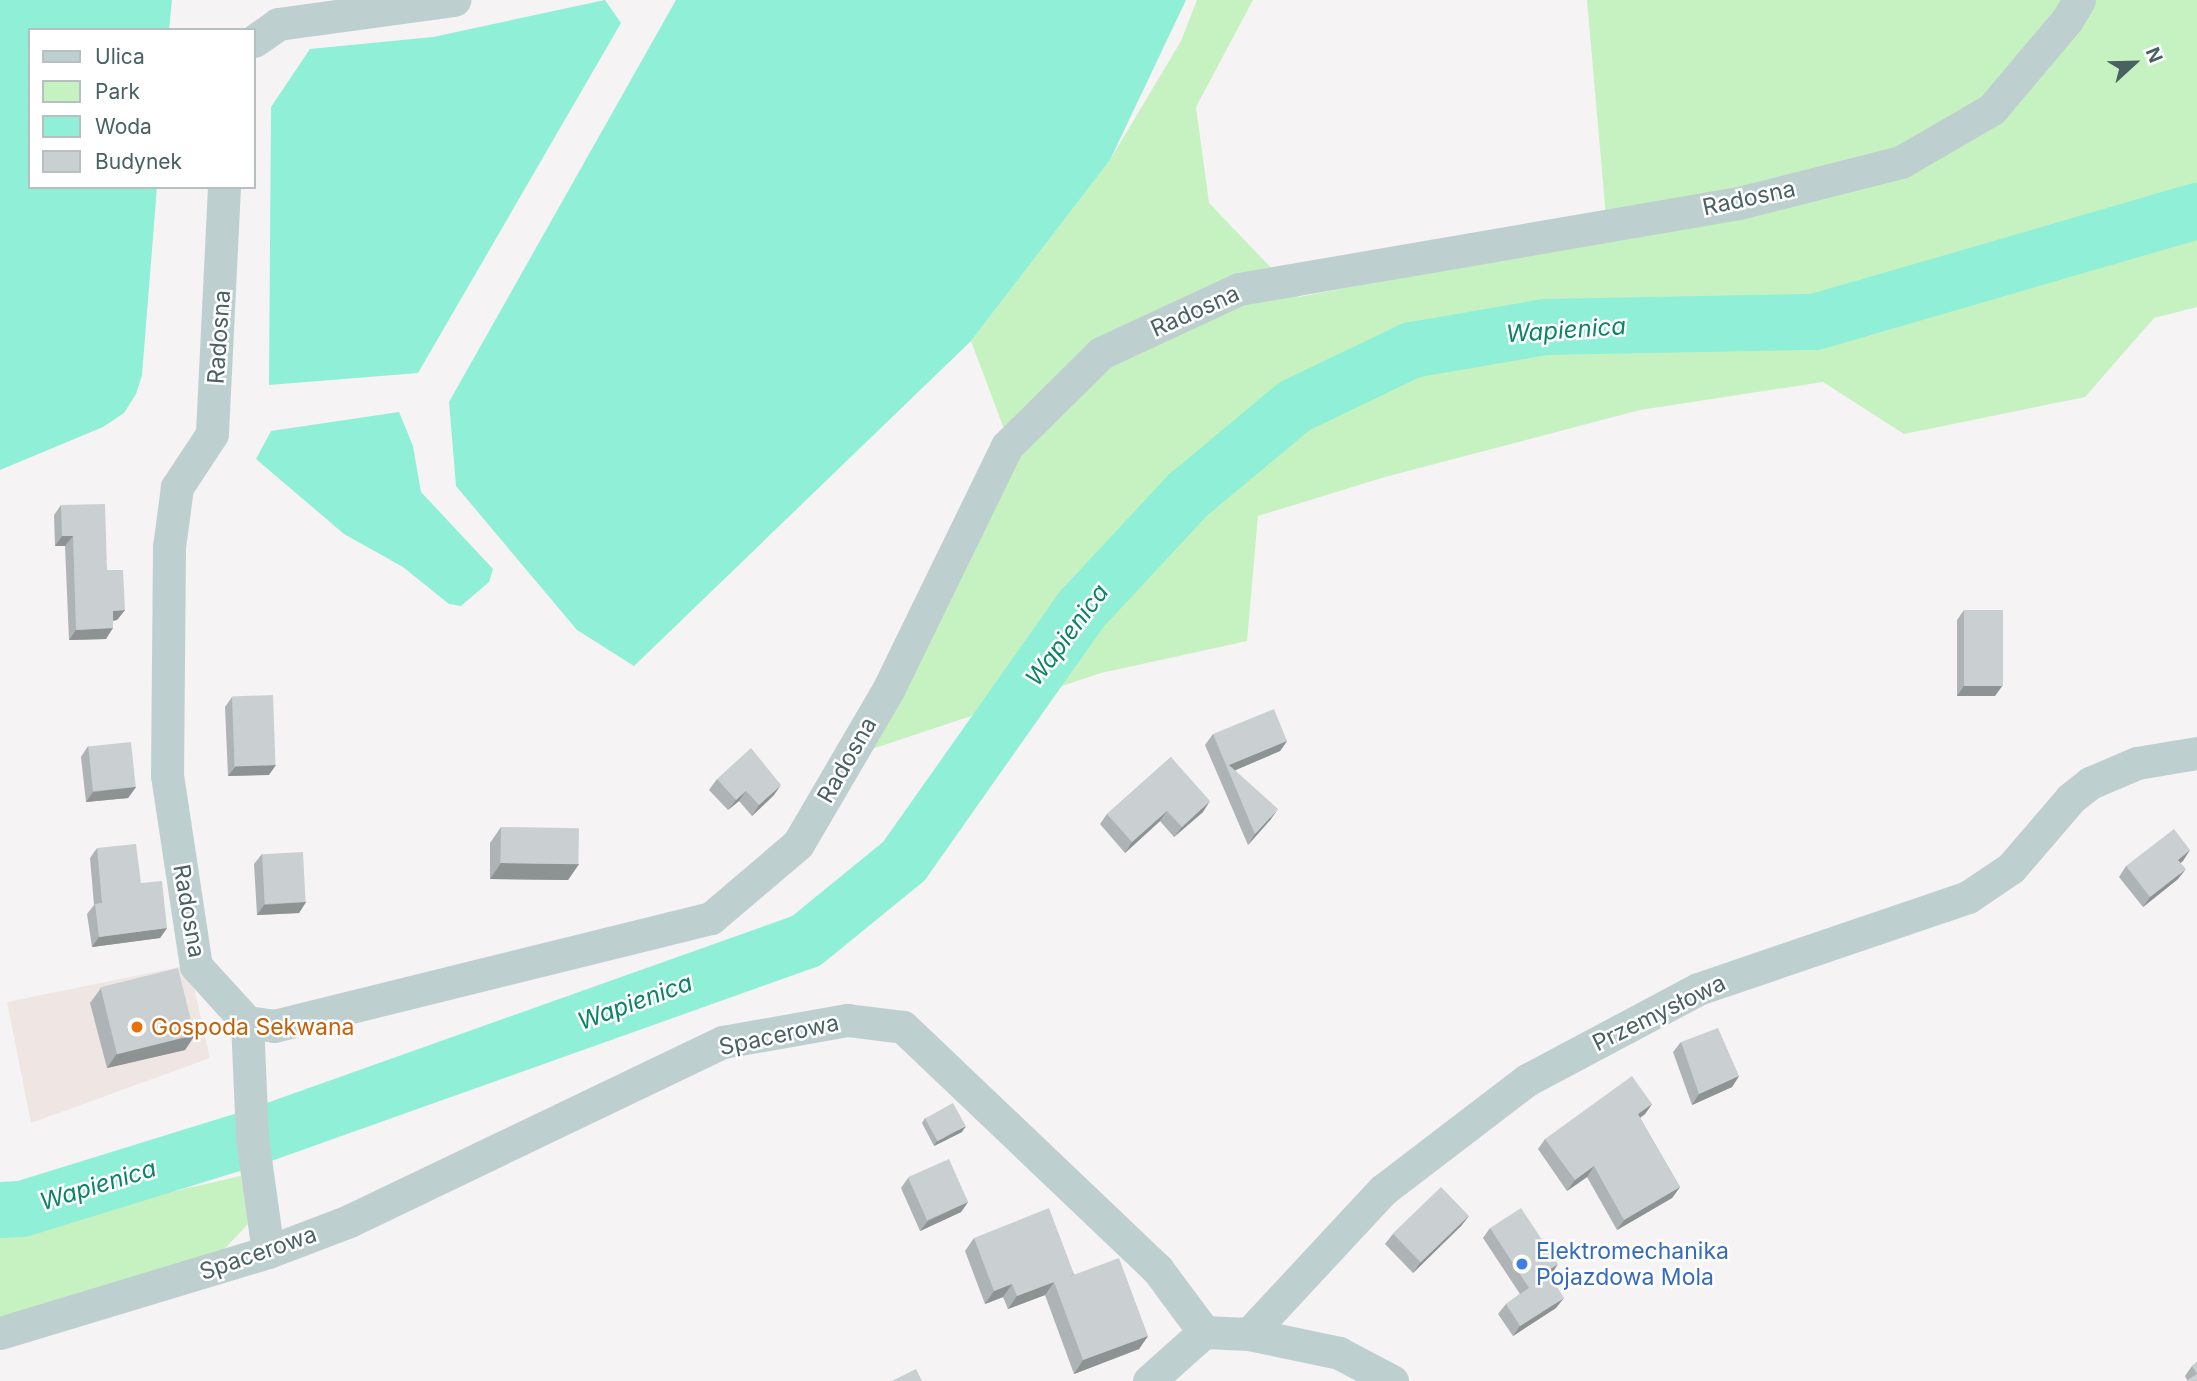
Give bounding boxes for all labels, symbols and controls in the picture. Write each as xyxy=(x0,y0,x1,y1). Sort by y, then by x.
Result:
legend xyxy=(28,28,256,189)
north arrow xyxy=(2099,28,2169,98)
text: Ulica xyxy=(95,44,145,69)
text: N xyxy=(2141,44,2167,66)
text: Park xyxy=(95,79,140,104)
text: Woda xyxy=(95,114,152,139)
text: Budynek xyxy=(95,149,182,174)
street label: Radosna xyxy=(1700,175,1798,221)
street label: Radosna xyxy=(1146,279,1244,343)
street label: Radosna xyxy=(202,289,236,385)
water label: Wapienica xyxy=(1505,311,1627,349)
water label: Wapienica xyxy=(1019,578,1115,692)
street label: Radosna xyxy=(812,712,882,808)
street label: Radosna xyxy=(167,862,211,960)
water label: Wapienica xyxy=(574,968,696,1036)
street label: Przemysłowa xyxy=(1588,969,1730,1057)
street label: Spacerowa xyxy=(717,1009,841,1061)
place label: Gospoda Sekwana xyxy=(151,1013,354,1041)
marker: Gospoda Sekwana xyxy=(129,1019,145,1035)
water label: Wapienica xyxy=(36,1154,160,1216)
street label: Spacerowa xyxy=(196,1220,320,1286)
place label: Elektromechanika Pojazdowa Mola xyxy=(1536,1237,1729,1291)
marker: Elektromechanika Pojazdowa Mola xyxy=(1514,1256,1530,1272)

